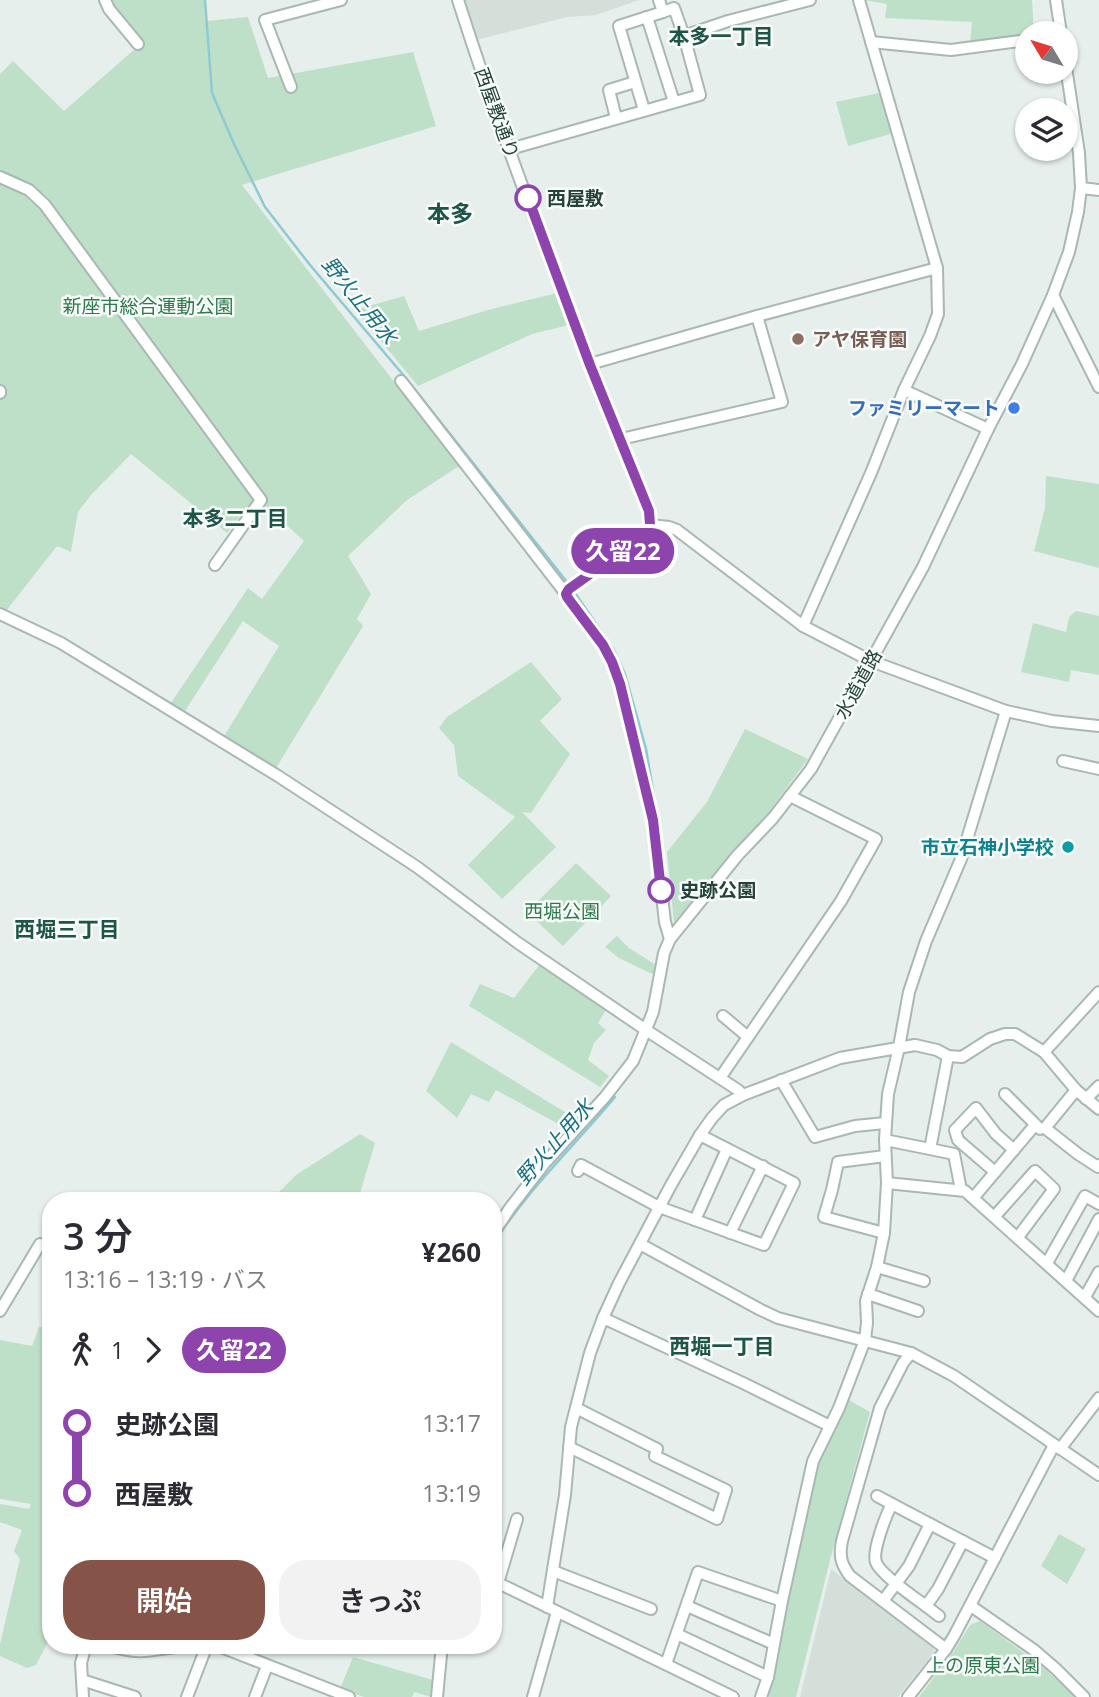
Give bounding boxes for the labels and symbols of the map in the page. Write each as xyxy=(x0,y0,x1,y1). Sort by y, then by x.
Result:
north arrow xyxy=(1015,21,1078,84)
district label: 本多一丁目 xyxy=(669,22,774,50)
street label: 西屋敷通り xyxy=(469,64,525,162)
marker: 西屋敷 xyxy=(515,185,541,211)
place label: 西屋敷 xyxy=(547,185,604,211)
district label: 本多 xyxy=(427,197,473,229)
water label: 野火止用水 xyxy=(316,250,405,351)
park label: 新座市総合運動公園 xyxy=(62,293,234,319)
place label: アヤ保育園 xyxy=(812,326,907,352)
marker: アヤ保育園 xyxy=(790,331,806,347)
place label: ファミリーマート xyxy=(848,395,1000,421)
marker: ファミリーマート xyxy=(1006,400,1022,416)
district label: 本多二丁目 xyxy=(183,504,288,532)
line badge: 久留22 xyxy=(574,528,672,574)
street label: 水道道路 xyxy=(828,644,888,724)
place label: 市立石神小学校 xyxy=(921,834,1054,860)
marker: 市立石神小学校 xyxy=(1060,839,1076,855)
marker: 史跡公園 xyxy=(648,877,674,903)
place label: 史跡公園 xyxy=(680,877,756,903)
park label: 西堀公園 xyxy=(524,898,600,924)
district label: 西堀三丁目 xyxy=(15,915,120,943)
water label: 野火止用水 xyxy=(509,1092,600,1191)
district label: 西堀一丁目 xyxy=(670,1332,775,1360)
park label: 上の原東公園 xyxy=(926,1652,1040,1678)

